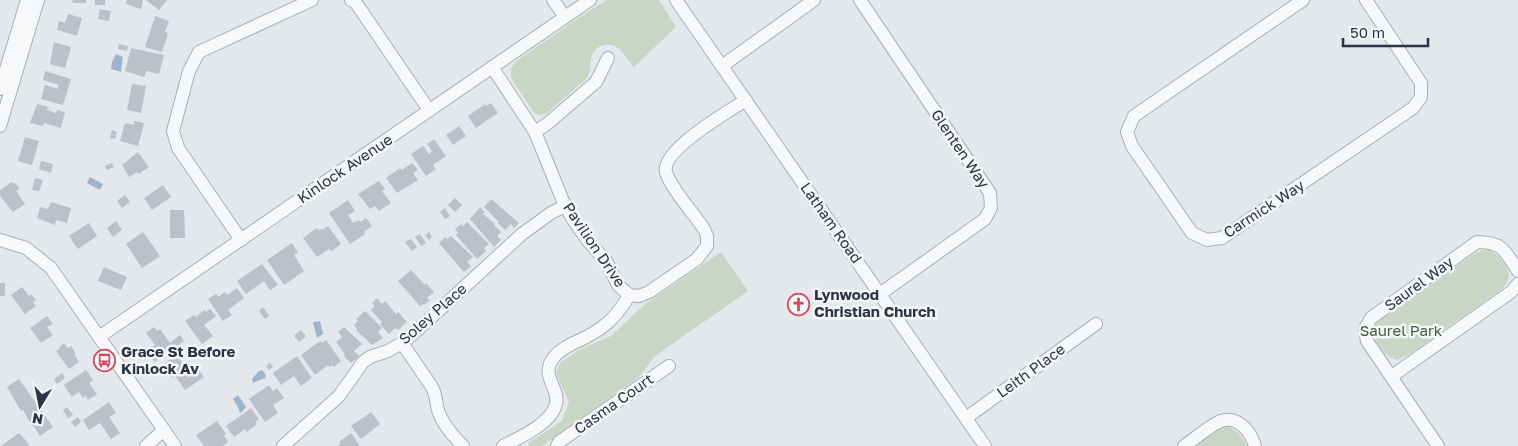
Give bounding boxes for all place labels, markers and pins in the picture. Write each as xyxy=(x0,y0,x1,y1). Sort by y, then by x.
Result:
place label: Lynwood Christian Church xyxy=(814,285,936,320)
church icon: Lynwood Christian Church xyxy=(786,292,810,316)
place label: Grace St Before Kinlock Av xyxy=(121,342,236,377)
bus stop icon: Grace St Before Kinlock Av xyxy=(93,349,117,373)

